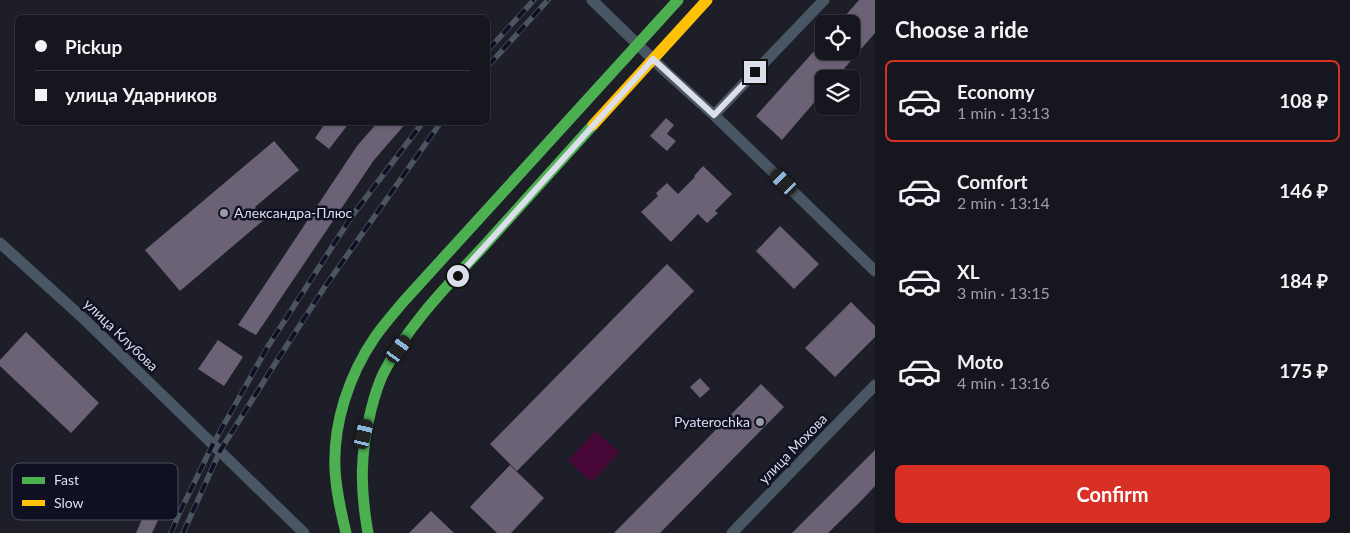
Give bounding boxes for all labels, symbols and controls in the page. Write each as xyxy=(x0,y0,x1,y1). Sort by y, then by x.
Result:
map controls xyxy=(815,15,860,115)
button: locate xyxy=(815,15,860,60)
text: Choose a ride xyxy=(895,16,1029,43)
text: Pickup xyxy=(65,35,122,58)
route end xyxy=(744,61,766,83)
button: layers xyxy=(815,70,860,115)
icon: car xyxy=(897,79,942,124)
text: Economy xyxy=(957,80,1035,103)
text: улица Ударников xyxy=(65,83,217,106)
text: 108 ₽ xyxy=(1279,89,1328,112)
text: 1 min · 13:13 xyxy=(957,103,1050,122)
car xyxy=(767,166,800,198)
icon: car xyxy=(897,169,942,214)
text: Comfort xyxy=(957,170,1028,193)
text: 146 ₽ xyxy=(1279,179,1328,202)
text: 2 min · 13:14 xyxy=(957,193,1050,212)
place label: Александра-Плюс xyxy=(234,204,353,221)
marker: Александра-Плюс xyxy=(218,207,230,219)
icon: car xyxy=(897,259,942,304)
text: XL xyxy=(957,260,980,283)
route start xyxy=(447,265,469,287)
text: 184 ₽ xyxy=(1279,269,1328,292)
text: 3 min · 13:15 xyxy=(957,283,1050,302)
street label: улица Клубова xyxy=(81,295,162,374)
car xyxy=(384,332,413,366)
icon: car xyxy=(897,349,942,394)
text: Moto xyxy=(957,350,1003,373)
text: 175 ₽ xyxy=(1279,359,1328,382)
text: 4 min · 13:16 xyxy=(957,373,1050,392)
street label: улица Мохова xyxy=(755,410,830,487)
place label: Pyaterochka xyxy=(674,413,750,430)
marker: Pyaterochka xyxy=(754,416,766,428)
car xyxy=(353,418,374,450)
legend xyxy=(12,463,178,520)
button: Confirm xyxy=(895,465,1330,523)
text: Fast xyxy=(54,471,79,488)
text: Slow xyxy=(54,494,84,511)

